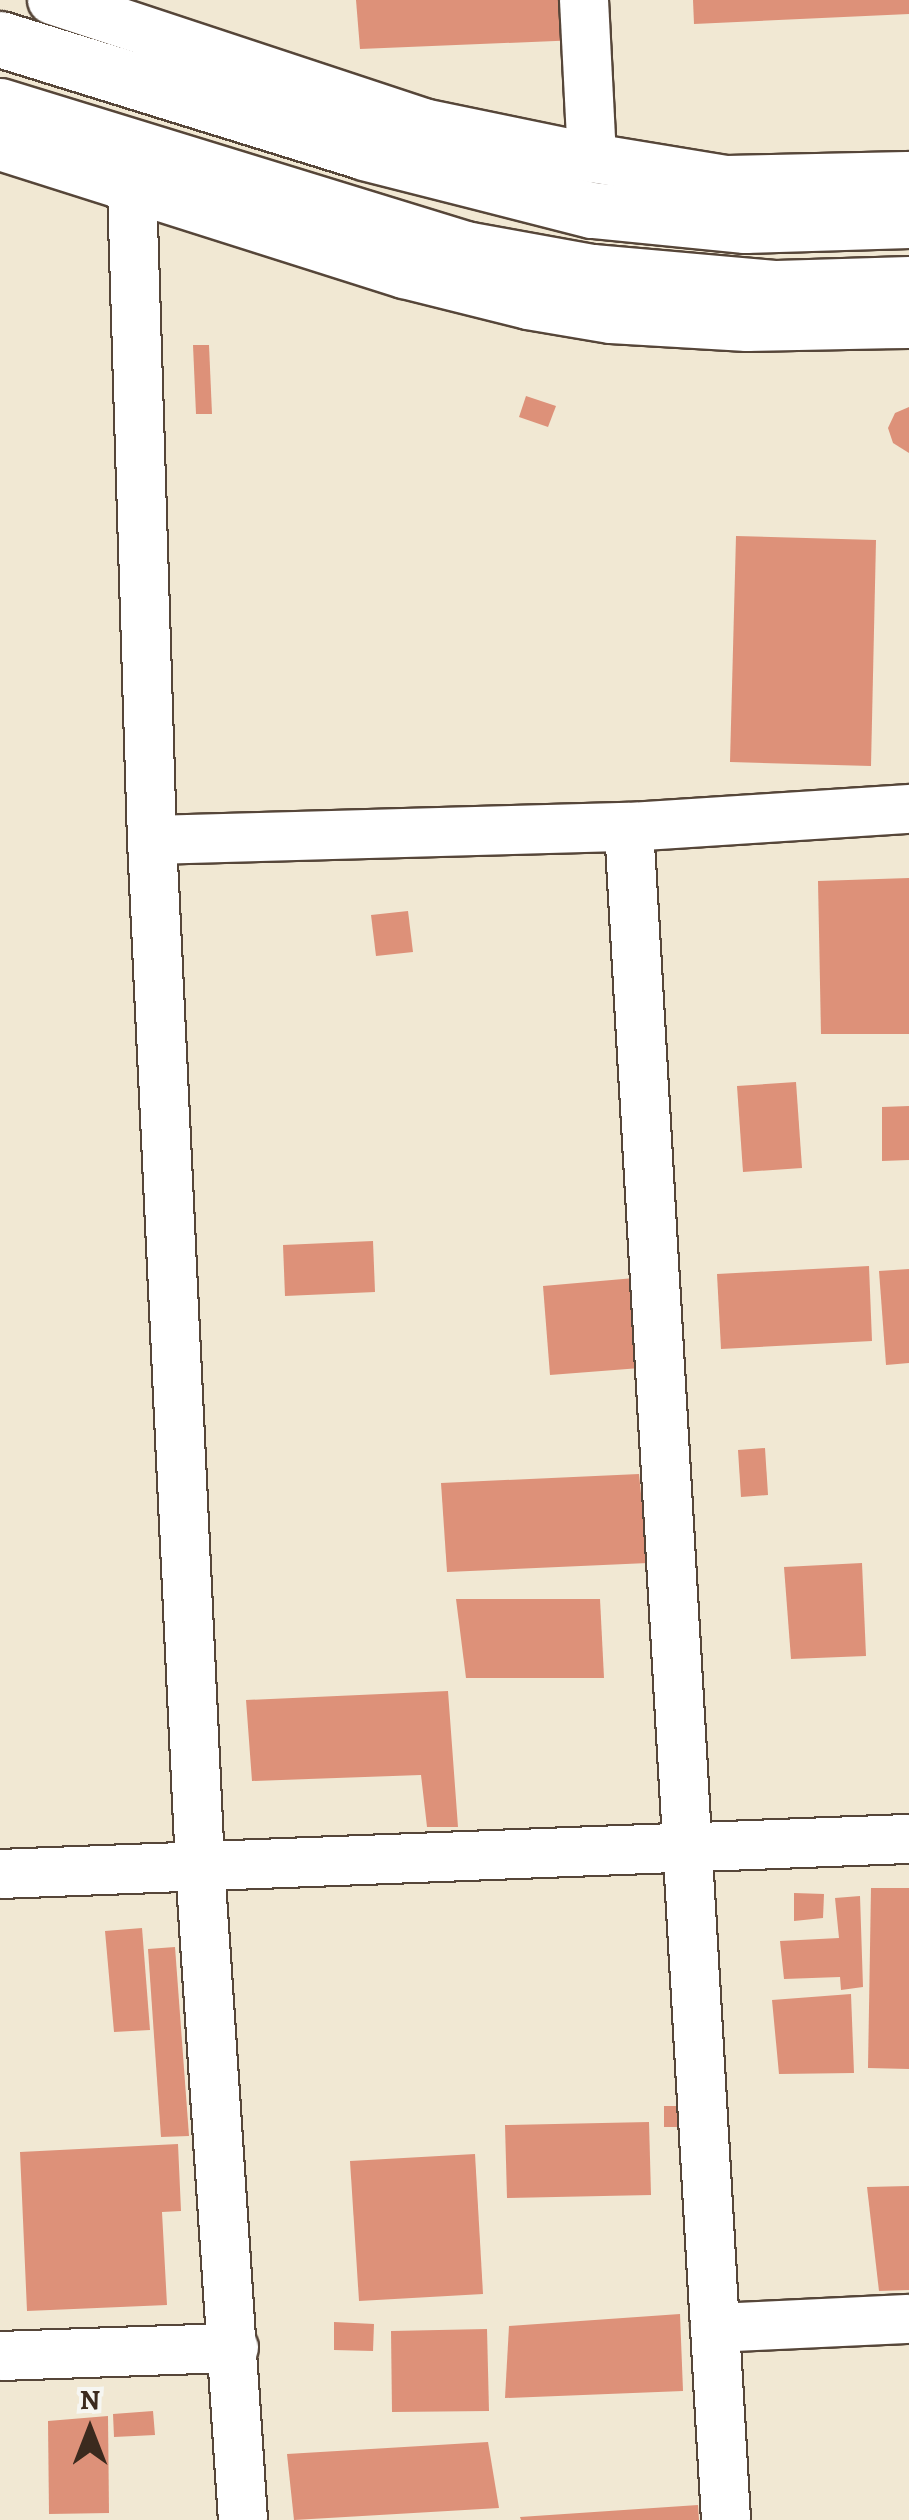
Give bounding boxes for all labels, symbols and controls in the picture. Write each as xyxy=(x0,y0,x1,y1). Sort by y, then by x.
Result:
north arrow xyxy=(40,2380,140,2480)
text: N xyxy=(80,2381,100,2419)

